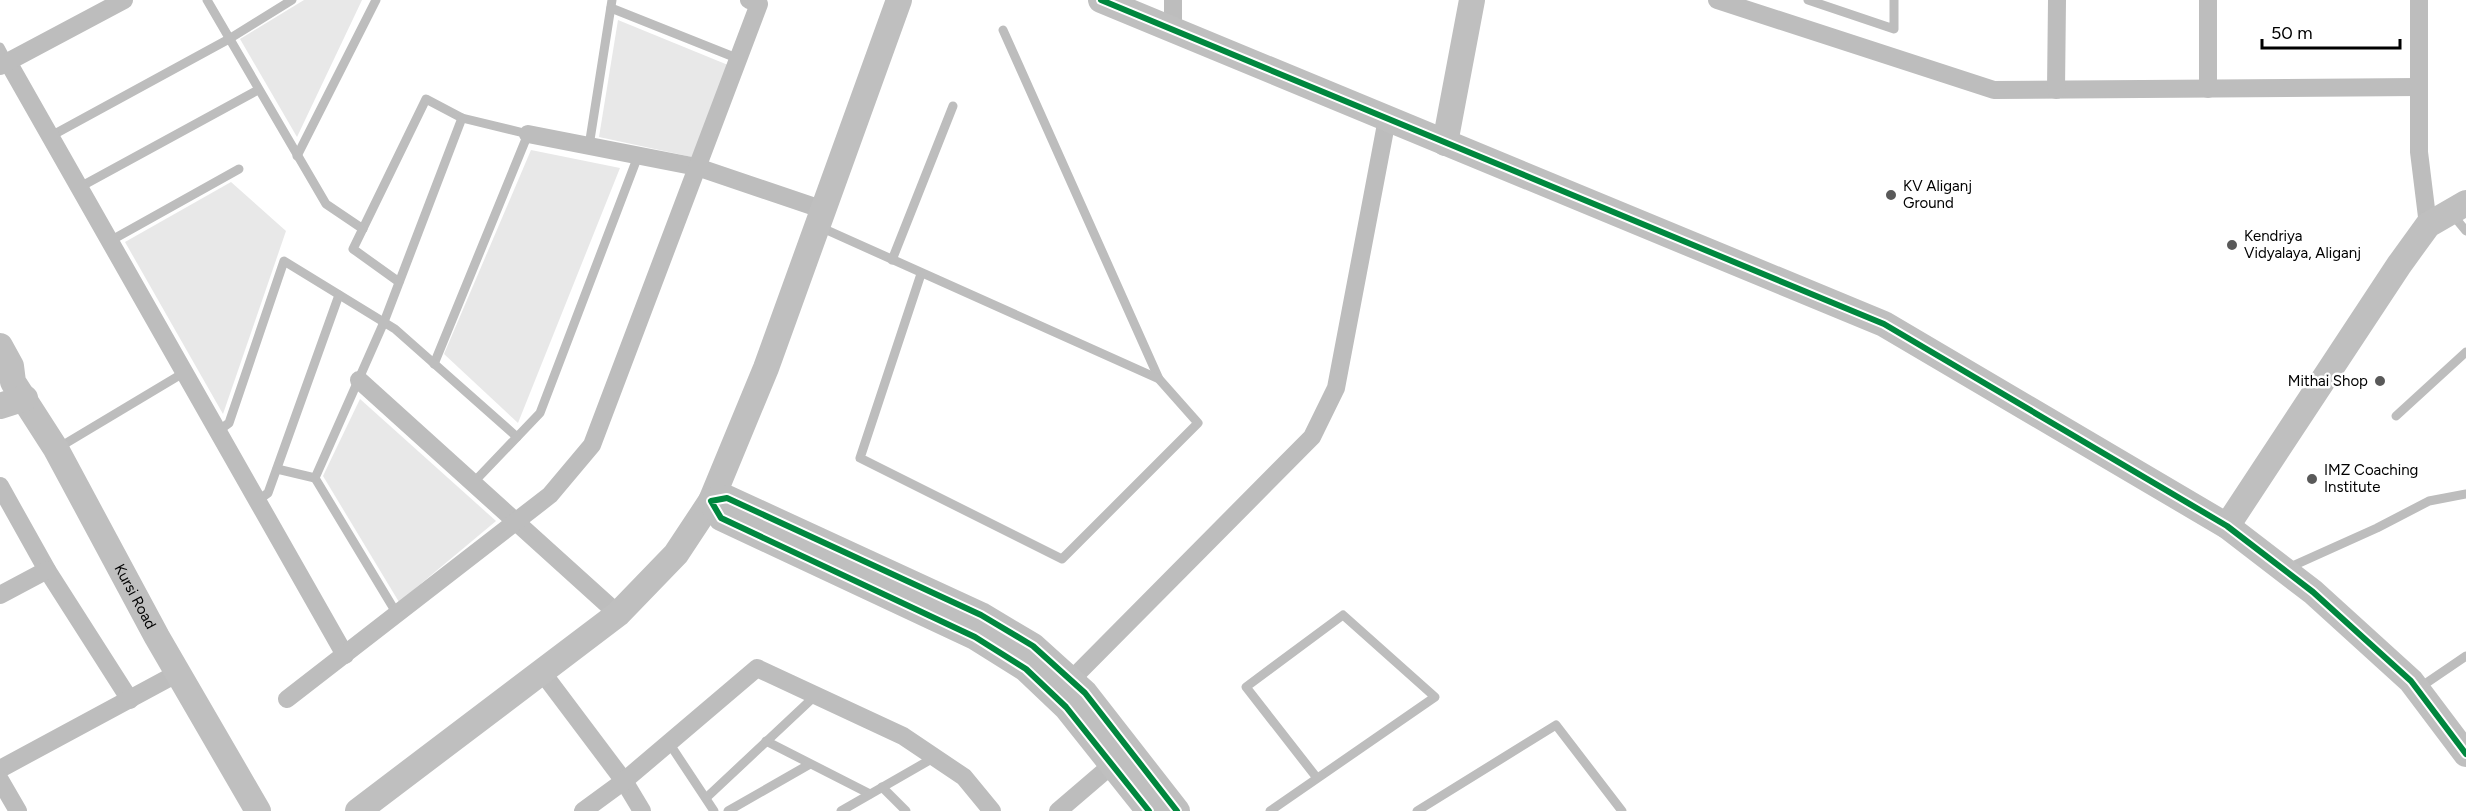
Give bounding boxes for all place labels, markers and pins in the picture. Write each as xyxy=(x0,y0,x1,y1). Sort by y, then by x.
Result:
place label: KV Aliganj Ground xyxy=(1903,177,1972,212)
marker: KV Aliganj Ground xyxy=(1884,188,1898,202)
place label: Kendriya Vidyalaya, Aliganj xyxy=(2244,227,2361,262)
marker: Kendriya Vidyalaya, Aliganj xyxy=(2225,238,2239,252)
place label: Mithai Shop xyxy=(2288,372,2368,390)
marker: Mithai Shop xyxy=(2373,374,2387,388)
place label: IMZ Coaching Institute xyxy=(2324,461,2418,496)
marker: IMZ Coaching Institute xyxy=(2305,472,2319,486)

